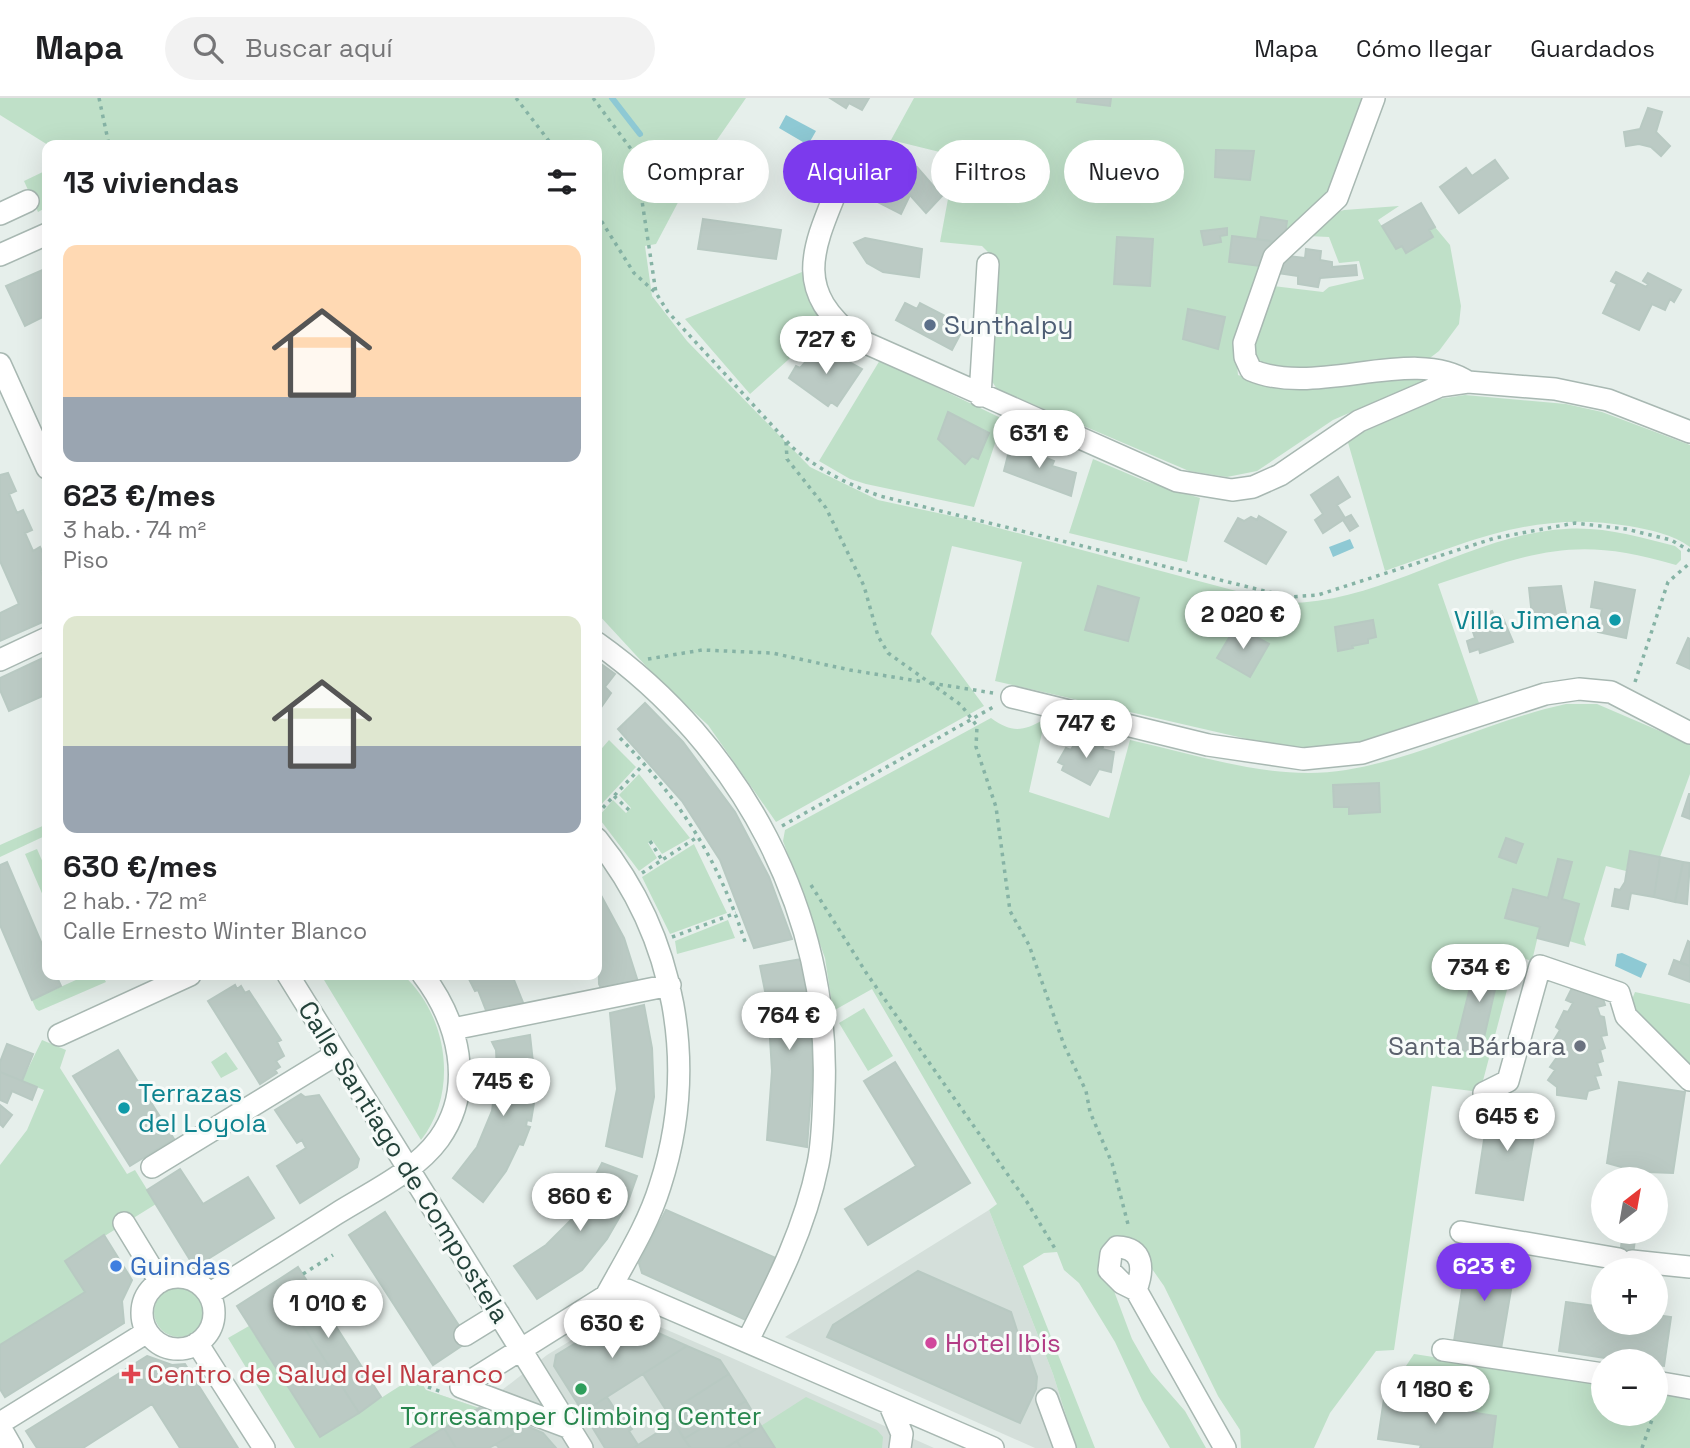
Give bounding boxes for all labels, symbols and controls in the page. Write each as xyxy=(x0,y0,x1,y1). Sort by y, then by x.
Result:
search box xyxy=(165,17,655,80)
text: Mapa xyxy=(35,27,123,69)
icon: search xyxy=(189,29,227,67)
text: Buscar aquí xyxy=(245,31,393,65)
text: Mapa xyxy=(1254,33,1318,64)
text: Cómo llegar xyxy=(1356,33,1492,64)
text: Guardados xyxy=(1530,33,1655,64)
chip: Comprar xyxy=(623,140,769,203)
chip: Alquilar xyxy=(783,140,917,203)
chip: Filtros xyxy=(931,140,1050,203)
chip: Nuevo xyxy=(1064,140,1184,203)
text: 13 viviendas xyxy=(63,163,239,202)
icon: filters xyxy=(543,163,581,201)
icon: home xyxy=(259,290,385,416)
place label: Sunthalpy xyxy=(944,308,1073,342)
pin: 727 € xyxy=(777,316,875,376)
marker: Sunthalpy xyxy=(922,317,938,333)
text: 727 € xyxy=(796,324,856,354)
pin: 631 € xyxy=(990,410,1088,470)
text: 631 € xyxy=(1009,418,1069,448)
text: 623 €/mes xyxy=(63,476,216,515)
text: 3 hab. · 74 m² xyxy=(63,515,206,545)
text: Piso xyxy=(63,545,109,575)
pin: 2 020 € xyxy=(1178,592,1308,651)
text: 2 020 € xyxy=(1201,599,1285,629)
place label: Villa Jimena xyxy=(1454,603,1601,637)
marker: Villa Jimena xyxy=(1607,612,1623,628)
icon: home xyxy=(259,661,385,787)
pin: 747 € xyxy=(1037,700,1135,760)
text: 747 € xyxy=(1056,708,1116,738)
text: 630 €/mes xyxy=(63,847,217,886)
text: 2 hab. · 72 m² xyxy=(63,886,207,916)
text: Calle Ernesto Winter Blanco xyxy=(63,916,367,946)
pin: 734 € xyxy=(1430,944,1528,1004)
text: 734 € xyxy=(1448,952,1510,982)
pin: 764 € xyxy=(740,992,838,1052)
street label: Calle Santiago de Compostela xyxy=(291,995,517,1329)
text: 764 € xyxy=(758,1000,820,1030)
place label: Santa Bárbara xyxy=(1388,1029,1566,1063)
marker: Santa Bárbara xyxy=(1572,1038,1588,1054)
pin: 745 € xyxy=(454,1058,552,1118)
text: 745 € xyxy=(472,1066,534,1096)
place label: Terrazas del Loyola xyxy=(138,1076,267,1140)
pin: 645 € xyxy=(1458,1094,1556,1153)
marker: Terrazas del Loyola xyxy=(116,1100,132,1116)
text: 645 € xyxy=(1475,1101,1539,1131)
north arrow xyxy=(1591,1167,1668,1244)
map controls xyxy=(1591,1167,1668,1426)
pin: 860 € xyxy=(531,1174,629,1233)
text: 860 € xyxy=(548,1181,612,1211)
pin: 623 € xyxy=(1435,1244,1533,1303)
place label: Guindas xyxy=(130,1249,231,1283)
text: 623 € xyxy=(1452,1251,1516,1281)
marker: Guindas xyxy=(108,1258,124,1274)
button: + xyxy=(1591,1258,1668,1335)
pin: 1 010 € xyxy=(263,1280,393,1340)
text: 1 010 € xyxy=(289,1288,367,1318)
pin: 630 € xyxy=(563,1300,661,1360)
text: 630 € xyxy=(580,1308,644,1338)
place label: Hotel Ibis xyxy=(945,1326,1061,1360)
marker: Hotel Ibis xyxy=(923,1335,939,1351)
button: − xyxy=(1591,1349,1668,1426)
place label: Centro de Salud del Naranco xyxy=(147,1357,503,1391)
marker: Centro de Salud del Naranco xyxy=(121,1364,141,1384)
pin: 1 180 € xyxy=(1370,1366,1500,1426)
text: 1 180 € xyxy=(1397,1374,1473,1404)
marker: Torresamper Climbing Center xyxy=(573,1381,589,1397)
place label: Torresamper Climbing Center xyxy=(400,1399,762,1433)

